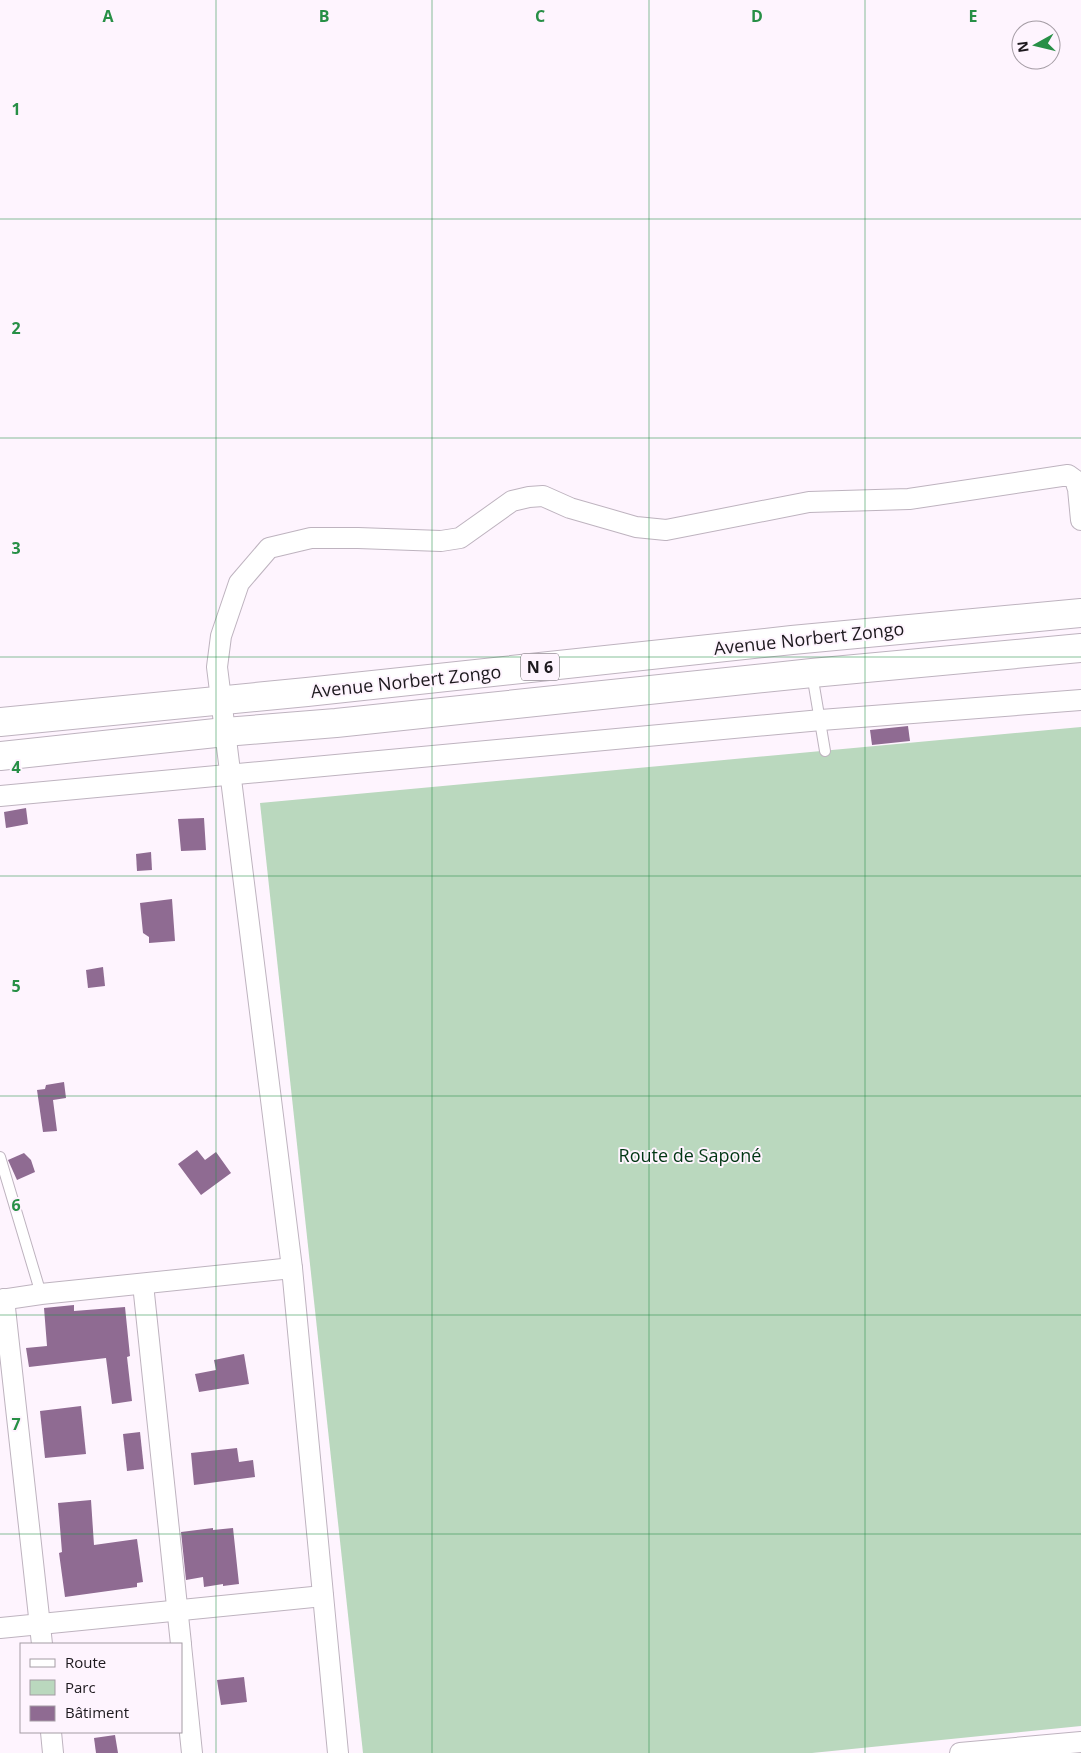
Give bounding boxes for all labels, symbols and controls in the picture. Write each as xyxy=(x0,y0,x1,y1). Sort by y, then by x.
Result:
text: A xyxy=(102,5,114,27)
text: B xyxy=(319,5,329,27)
text: C xyxy=(535,5,545,27)
text: D xyxy=(751,5,763,27)
text: E xyxy=(969,5,978,27)
north arrow xyxy=(1011,20,1061,70)
text: N xyxy=(1012,40,1033,54)
text: 1 xyxy=(11,98,21,120)
text: 2 xyxy=(11,317,21,339)
text: 3 xyxy=(11,537,21,559)
street label: Avenue Norbert Zongo xyxy=(712,616,905,660)
road number: N 6 xyxy=(521,654,559,680)
street label: Avenue Norbert Zongo xyxy=(309,659,502,703)
text: 4 xyxy=(11,756,21,778)
text: 5 xyxy=(11,975,21,997)
park label: Route de Saponé xyxy=(619,1143,761,1167)
text: 6 xyxy=(11,1194,21,1216)
text: 7 xyxy=(11,1413,21,1435)
legend xyxy=(20,1643,182,1733)
text: Route xyxy=(65,1652,106,1672)
text: Parc xyxy=(65,1677,96,1697)
text: Bâtiment xyxy=(65,1702,129,1722)

